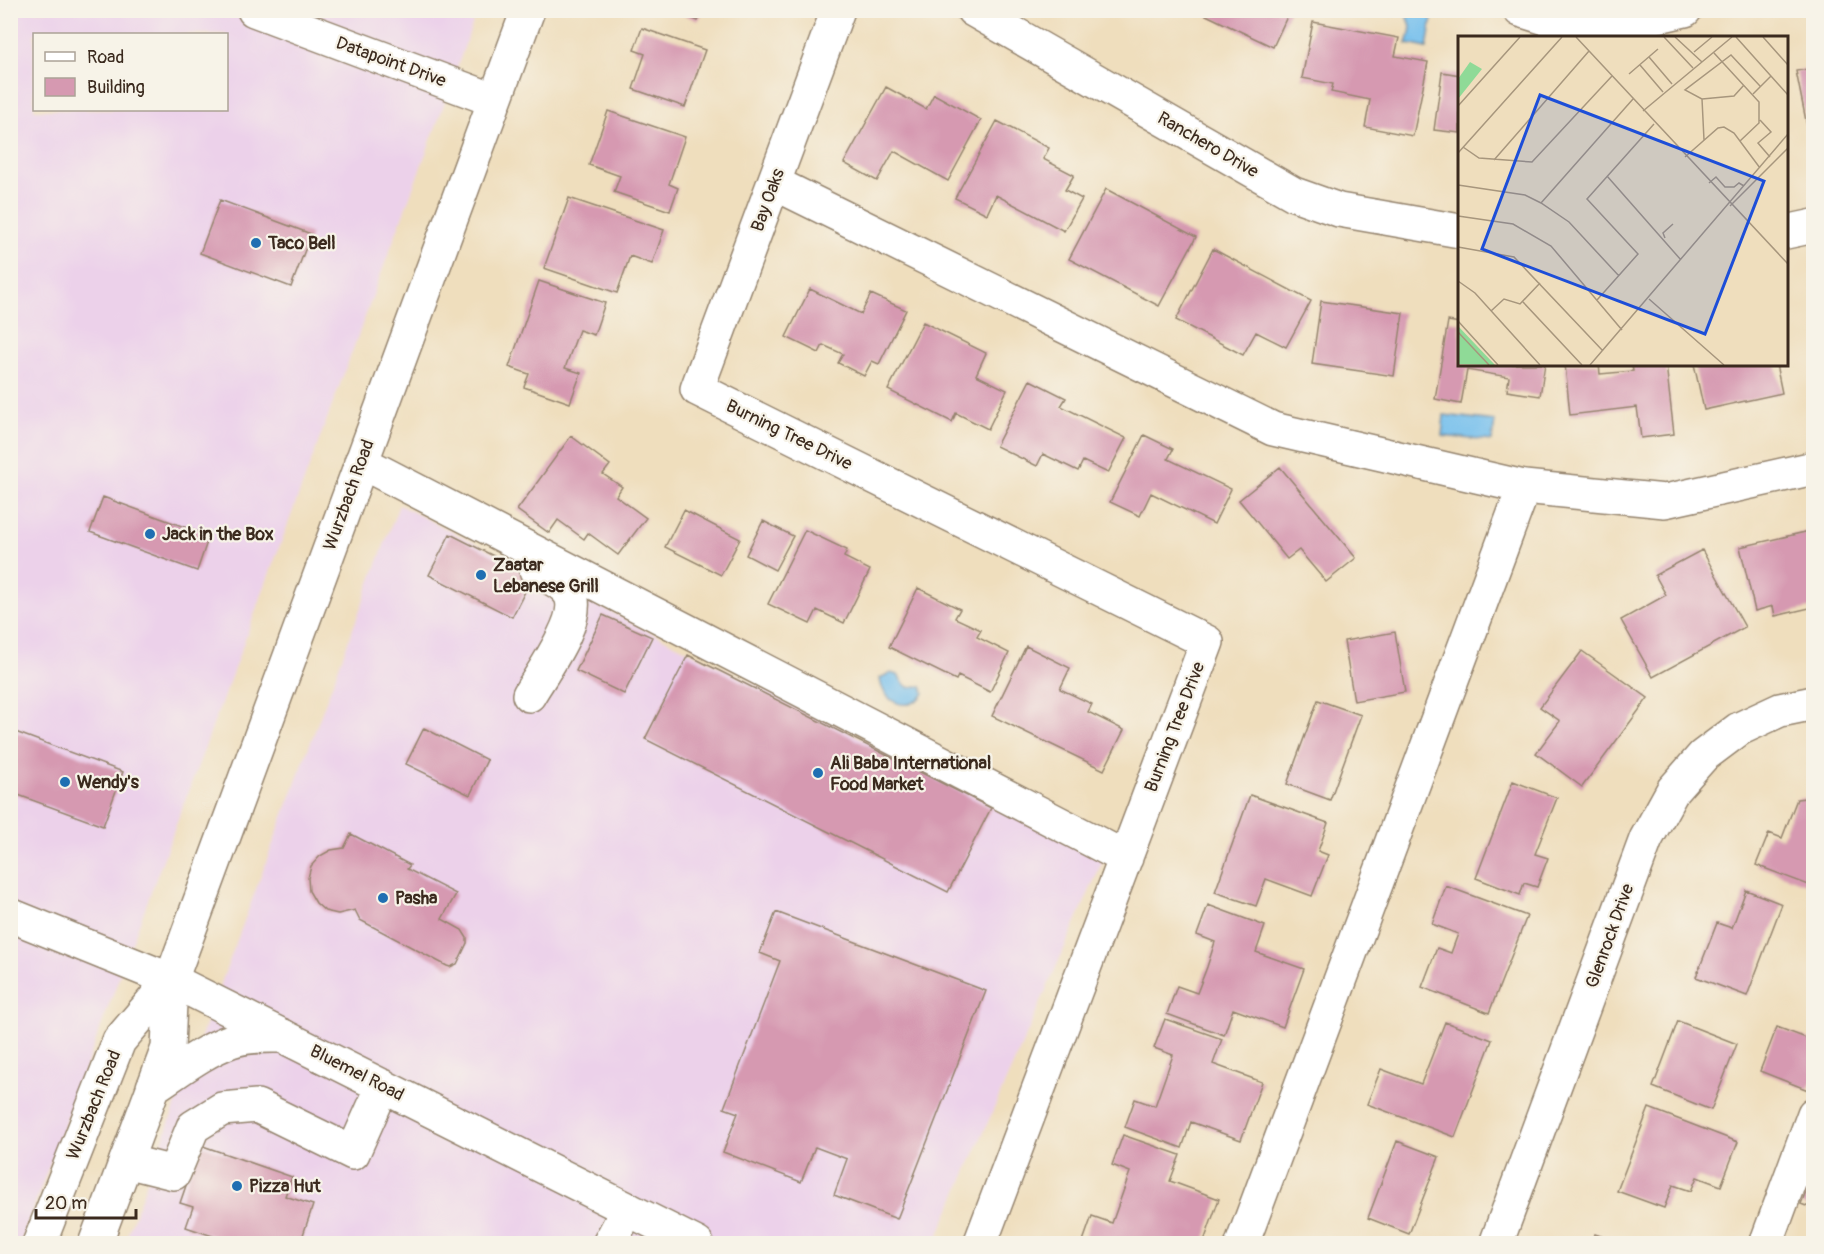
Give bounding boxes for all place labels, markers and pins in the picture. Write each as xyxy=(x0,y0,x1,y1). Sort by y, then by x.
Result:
place label: Taco Bell xyxy=(267,232,336,255)
marker: Taco Bell xyxy=(249,236,263,250)
place label: Jack in the Box xyxy=(162,523,274,546)
marker: Jack in the Box xyxy=(143,527,157,541)
place label: Zaatar Lebanese Grill xyxy=(493,554,599,598)
marker: Zaatar Lebanese Grill xyxy=(474,568,488,582)
place label: Ali Baba International Food Market xyxy=(830,752,991,796)
marker: Ali Baba International Food Market xyxy=(811,766,825,780)
place label: Wendy's xyxy=(77,771,140,794)
marker: Wendy's xyxy=(58,775,72,789)
place label: Pasha xyxy=(395,887,438,910)
marker: Pasha xyxy=(376,891,390,905)
place label: Pizza Hut xyxy=(249,1175,322,1198)
marker: Pizza Hut xyxy=(230,1179,244,1193)

